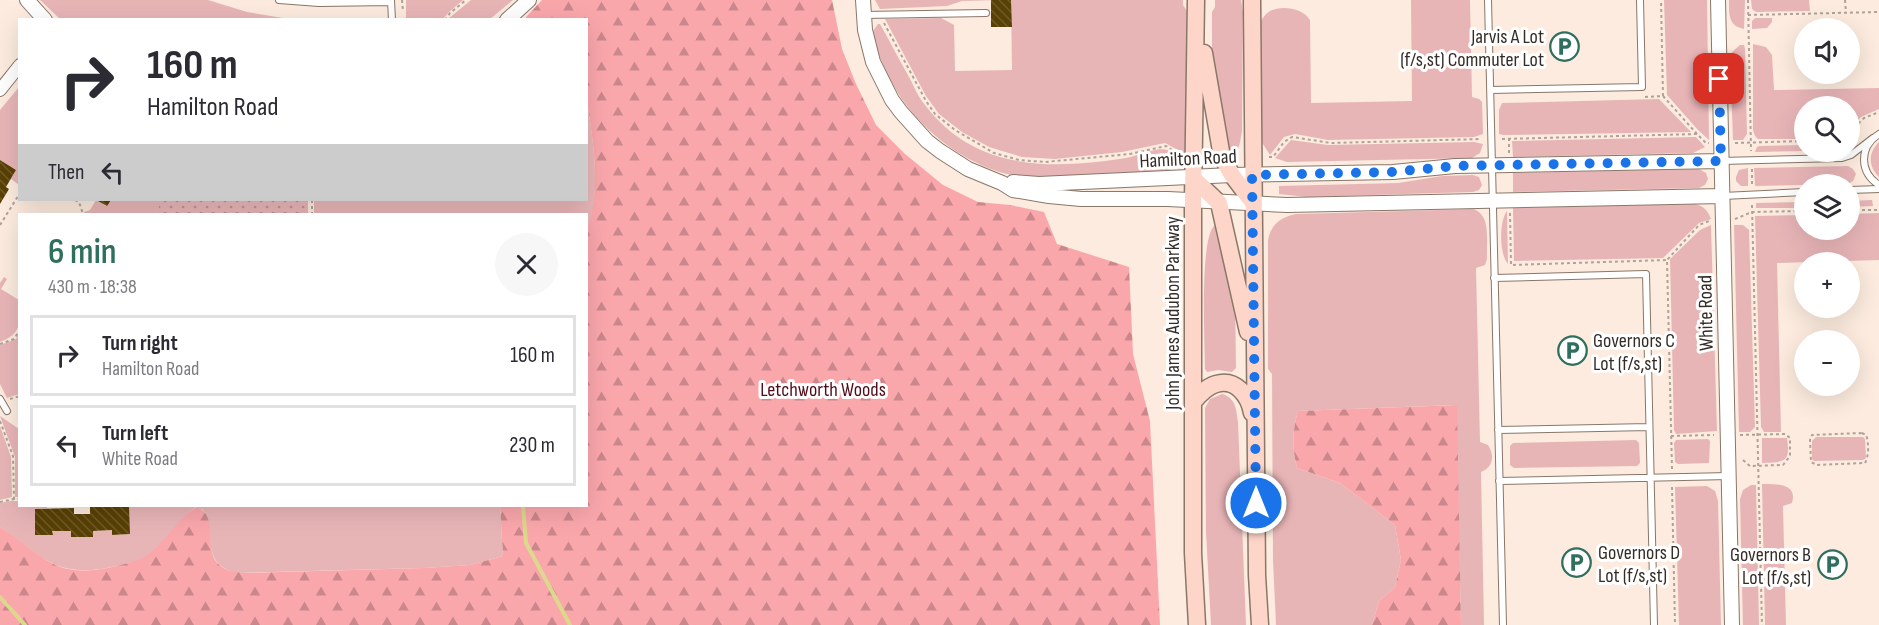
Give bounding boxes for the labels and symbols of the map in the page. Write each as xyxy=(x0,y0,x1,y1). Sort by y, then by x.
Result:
place label: Jarvis A Lot (f/s,st) Commuter Lot xyxy=(1400,25,1544,72)
parking icon: Jarvis A Lot (f/s,st) Commuter Lot xyxy=(1549,31,1581,63)
pin xyxy=(1693,53,1744,104)
street label: Hamilton Road xyxy=(1139,144,1237,174)
street label: John James Audubon Parkway xyxy=(1161,216,1185,411)
street label: White Road xyxy=(1693,275,1719,351)
place label: Governors C Lot (f/s,st) xyxy=(1593,329,1675,376)
parking icon: Governors C Lot (f/s,st) xyxy=(1556,335,1588,367)
park label: Letchworth Woods xyxy=(760,378,886,402)
position arrow xyxy=(1224,471,1288,535)
place label: Governors D Lot (f/s,st) xyxy=(1598,541,1680,588)
place label: Governors B Lot (f/s,st) xyxy=(1730,543,1811,590)
parking icon: Governors D Lot (f/s,st) xyxy=(1561,547,1593,579)
parking icon: Governors B Lot (f/s,st) xyxy=(1816,549,1848,581)

